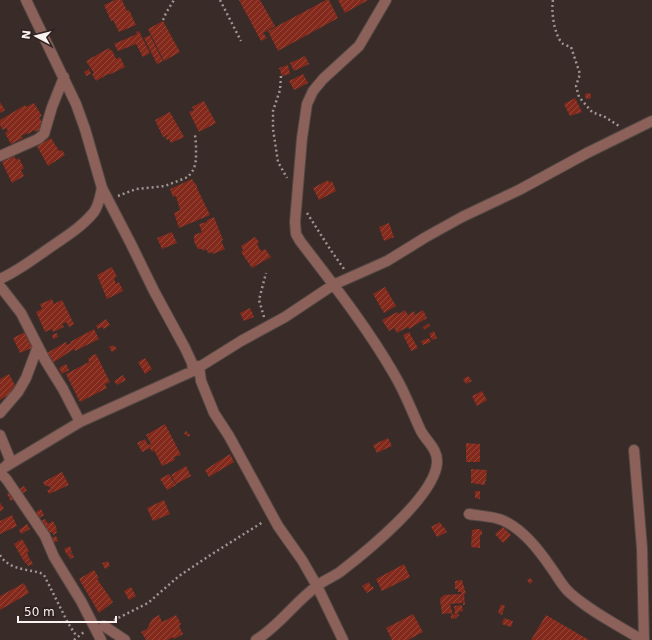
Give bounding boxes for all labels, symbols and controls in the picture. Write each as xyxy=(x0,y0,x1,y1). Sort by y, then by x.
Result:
north arrow xyxy=(16,16,56,56)
text: N xyxy=(20,29,34,40)
scale bar xyxy=(18,598,116,624)
text: 50 m xyxy=(24,605,55,619)

